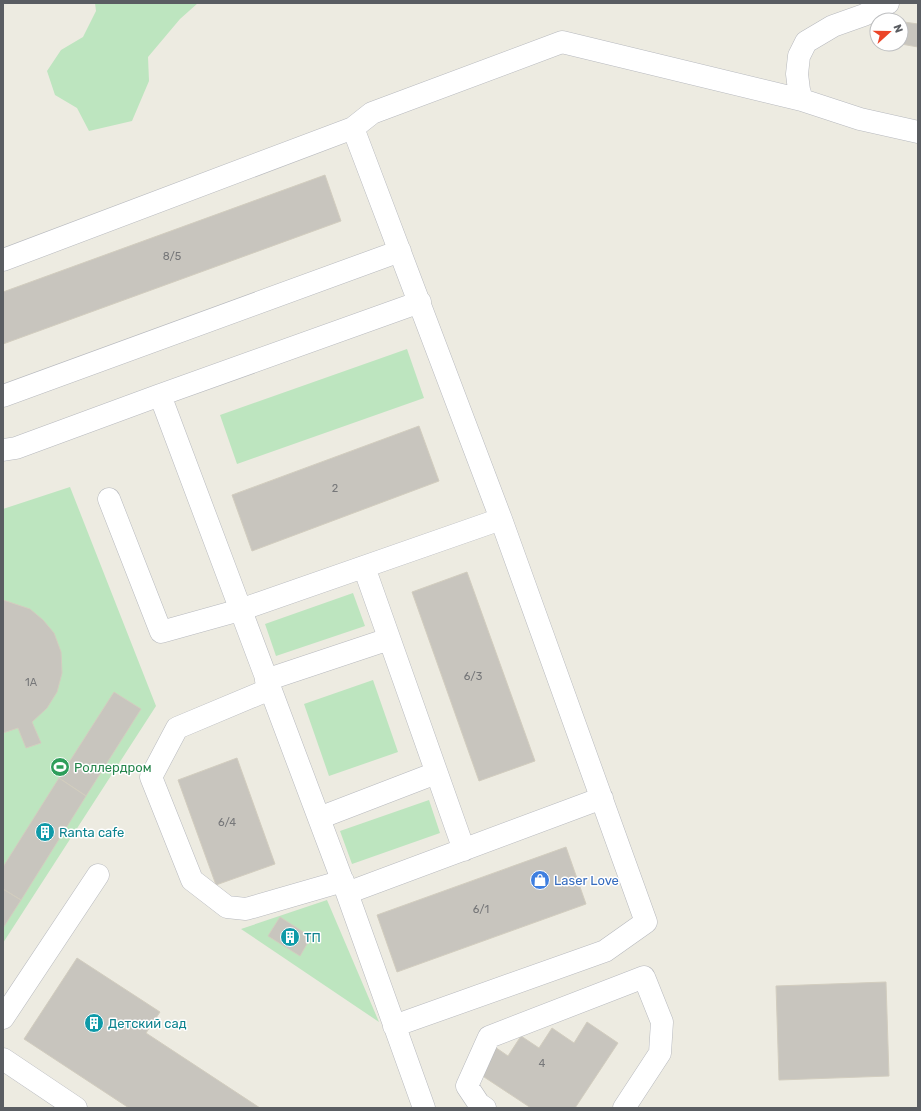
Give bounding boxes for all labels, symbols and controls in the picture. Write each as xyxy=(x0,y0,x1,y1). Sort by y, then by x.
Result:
north arrow xyxy=(869,12,909,52)
text: N xyxy=(890,23,905,35)
house number: 8/5 xyxy=(163,250,182,263)
house number: 2 xyxy=(332,482,338,495)
house number: 6/3 xyxy=(464,670,483,683)
house number: 1А xyxy=(25,676,38,689)
sports icon: Роллердром xyxy=(49,756,71,778)
place label: Роллердром xyxy=(74,760,152,775)
house number: 6/4 xyxy=(218,816,236,829)
building icon: Ranta cafe xyxy=(34,821,56,843)
place label: Ranta cafe xyxy=(59,825,124,840)
shop icon: Laser Love xyxy=(529,869,551,891)
place label: Laser Love xyxy=(554,873,619,888)
house number: 6/1 xyxy=(473,903,489,916)
building icon: ТП xyxy=(279,926,301,948)
place label: ТП xyxy=(304,930,321,945)
building icon: Детский сад xyxy=(83,1012,105,1034)
place label: Детский сад xyxy=(108,1016,187,1031)
house number: 4 xyxy=(539,1057,546,1070)

